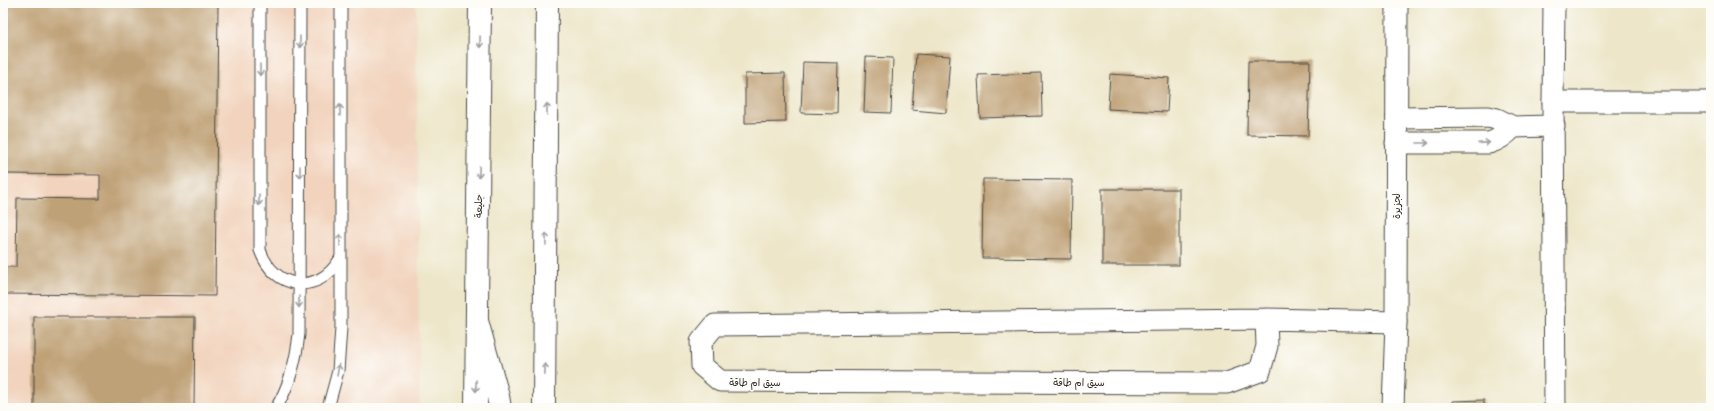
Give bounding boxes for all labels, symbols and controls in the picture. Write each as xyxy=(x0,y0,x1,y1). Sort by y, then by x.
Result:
one-way arrow xyxy=(296,35,304,48)
one-way arrow xyxy=(476,35,484,48)
one-way arrow xyxy=(256,63,264,76)
one-way arrow xyxy=(543,103,551,116)
one-way arrow xyxy=(336,104,344,117)
one-way arrow xyxy=(1416,139,1429,147)
one-way arrow xyxy=(1477,139,1490,146)
one-way arrow xyxy=(296,165,304,178)
one-way arrow xyxy=(475,165,483,178)
one-way arrow xyxy=(255,193,263,206)
street label: لجزيرة xyxy=(1391,193,1403,219)
street label: جليعة xyxy=(473,194,485,218)
one-way arrow xyxy=(542,233,550,246)
one-way arrow xyxy=(336,234,344,247)
one-way arrow xyxy=(295,295,303,308)
one-way arrow xyxy=(541,363,549,376)
one-way arrow xyxy=(334,364,342,377)
street label: سيق ام طاقة xyxy=(729,377,781,390)
street label: سيق ام طاقة xyxy=(1053,377,1105,390)
one-way arrow xyxy=(472,379,480,392)

